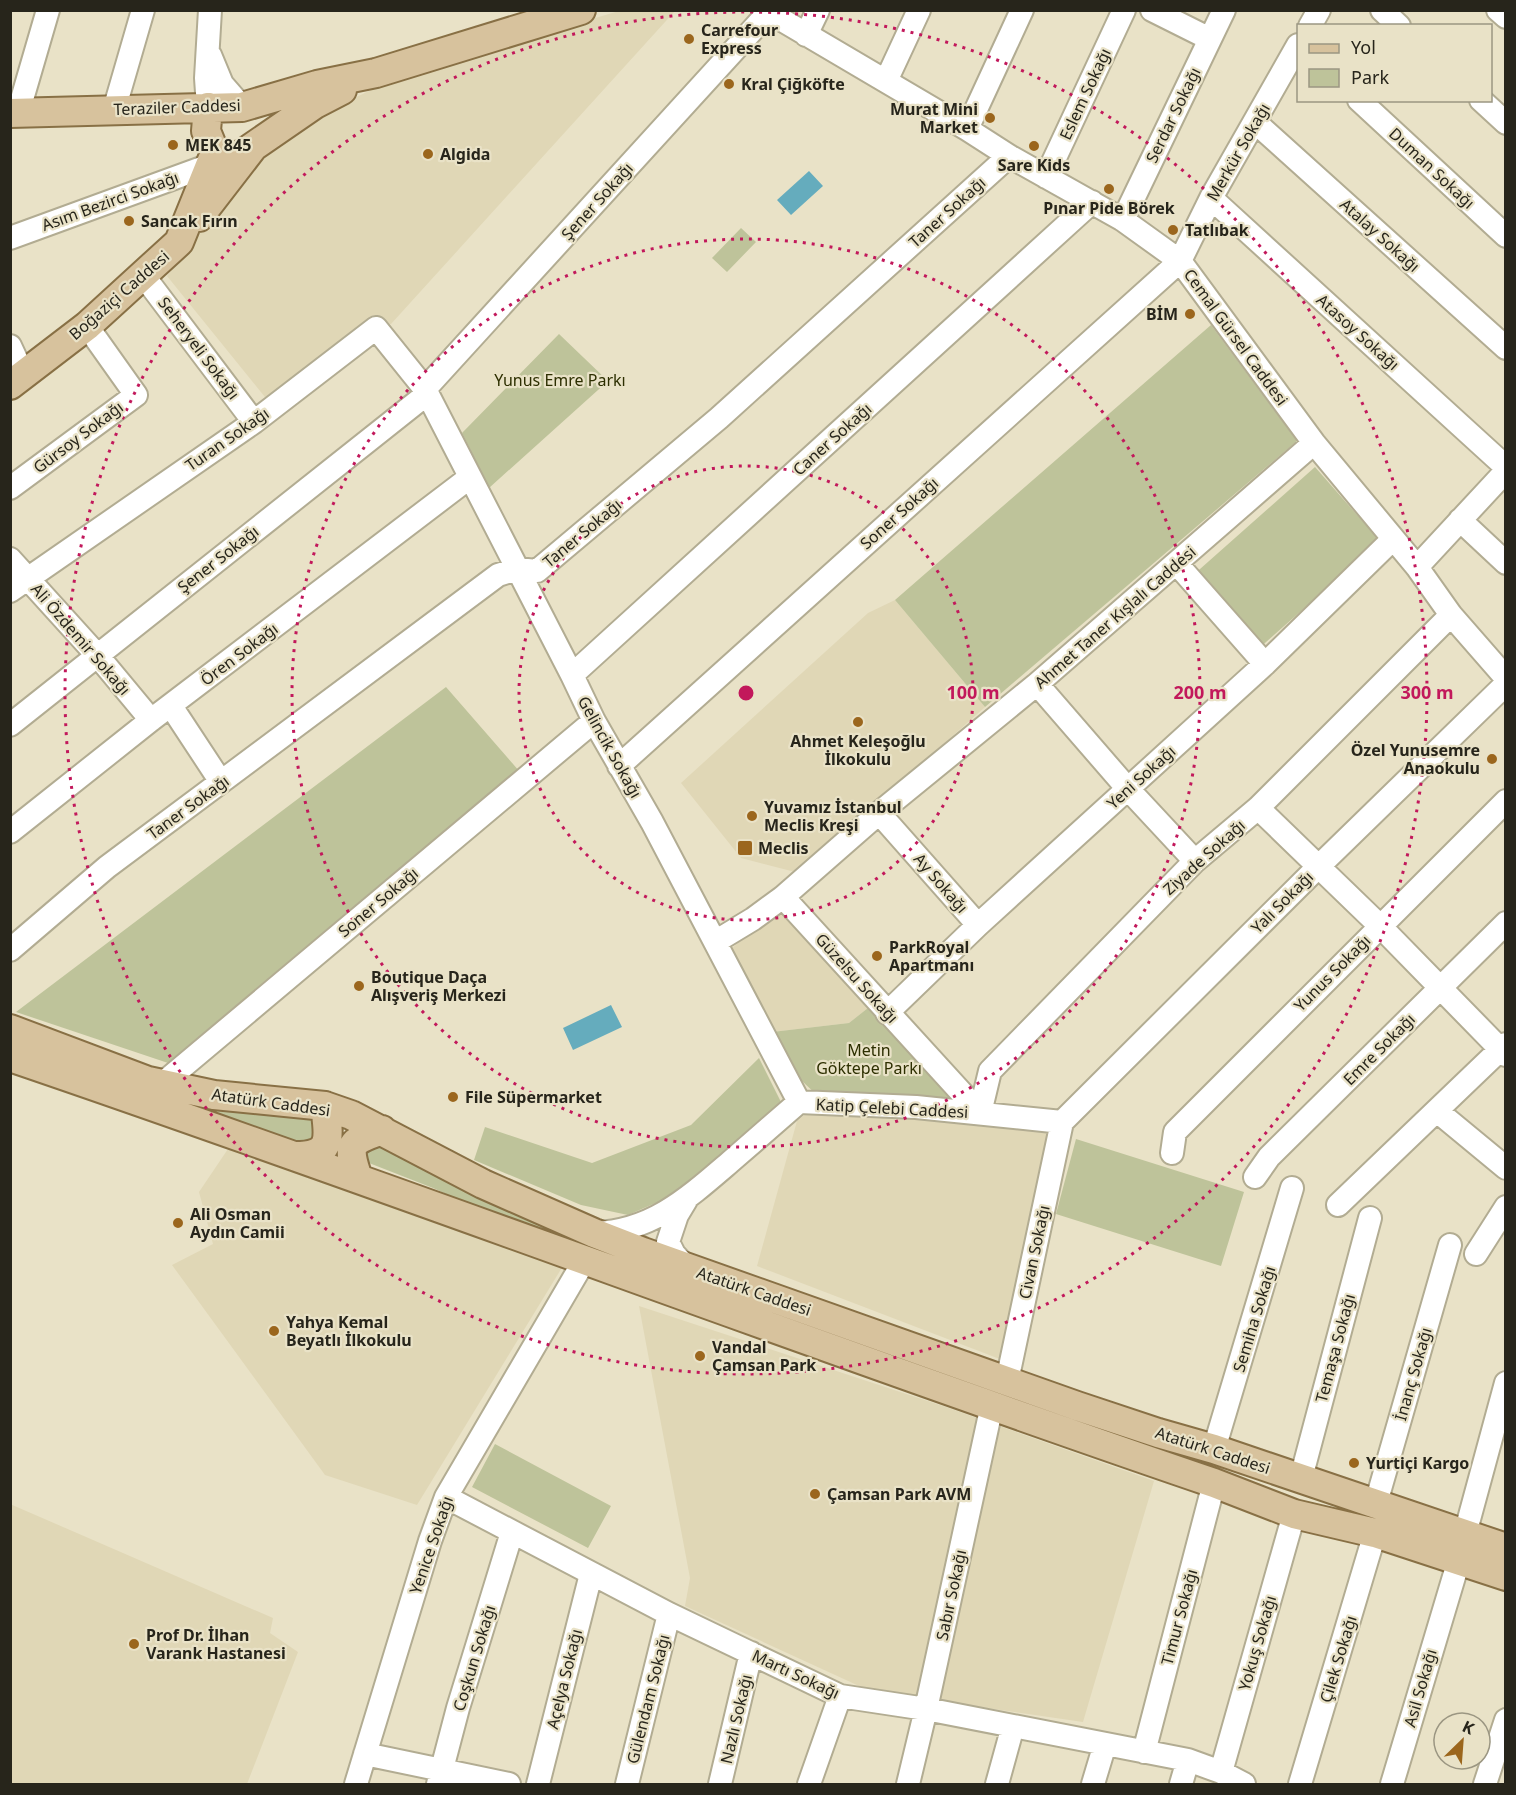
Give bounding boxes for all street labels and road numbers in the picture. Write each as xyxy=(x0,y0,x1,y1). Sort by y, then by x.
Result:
street label: Eslem Sokağı xyxy=(1054,45,1116,143)
street label: Serdar Sokağı xyxy=(1140,64,1206,166)
street label: Teraziler Caddesi xyxy=(113,94,241,120)
street label: Merkür Sokağı xyxy=(1201,99,1275,205)
street label: Duman Sokağı xyxy=(1384,123,1480,213)
street label: Şener Sokağı xyxy=(556,157,638,245)
street label: Asım Bezirci Sokağı xyxy=(38,166,182,236)
street label: Taner Sokağı xyxy=(904,172,990,252)
street label: Atalay Sokağı xyxy=(1335,193,1425,277)
street label: Boğaziçi Caddesi xyxy=(64,245,174,345)
street label: Cemal Gürsel Caddesi xyxy=(1179,264,1293,410)
street label: Atasoy Sokağı xyxy=(1312,289,1404,375)
street label: Seheryeli Sokağı xyxy=(153,292,245,404)
street label: Gürsoy Sokağı xyxy=(28,396,128,478)
street label: Caner Sokağı xyxy=(788,398,876,480)
street label: Turan Sokağı xyxy=(181,402,273,476)
street label: Soner Sokağı xyxy=(855,472,943,554)
street label: Taner Sokağı xyxy=(538,494,626,572)
street label: Şener Sokağı xyxy=(173,520,263,598)
street label: Ahmet Taner Kışlalı Caddesi xyxy=(1030,541,1200,693)
street label: Ali Özdemir Sokağı xyxy=(26,578,136,700)
street label: Ören Sokağı xyxy=(196,618,282,690)
street label: Gelincik Sokağı xyxy=(573,692,647,802)
street label: Yeni Sokağı xyxy=(1102,740,1180,814)
street label: Taner Sokağı xyxy=(143,770,233,844)
street label: Ziyade Sokağı xyxy=(1158,814,1250,900)
street label: Ay Sokağı xyxy=(909,848,973,918)
street label: Soner Sokağı xyxy=(333,862,423,942)
street label: Yalı Sokağı xyxy=(1246,866,1318,938)
street label: Güzelsu Sokağı xyxy=(811,928,903,1028)
street label: Yunus Sokağı xyxy=(1289,930,1375,1016)
street label: Emre Sokağı xyxy=(1338,1008,1420,1090)
street label: Atatürk Caddesi xyxy=(210,1083,332,1121)
street label: Katip Çelebi Caddesi xyxy=(815,1093,969,1123)
street label: Civan Sokağı xyxy=(1013,1203,1055,1301)
street label: Atatürk Caddesi xyxy=(694,1261,814,1321)
street label: Semiha Sokağı xyxy=(1227,1263,1281,1375)
street label: Temaşa Sokağı xyxy=(1310,1291,1360,1405)
street label: İnanç Sokağı xyxy=(1389,1325,1437,1423)
street label: Atatürk Caddesi xyxy=(1153,1421,1273,1479)
street label: Yenice Sokağı xyxy=(404,1493,458,1597)
street label: Sabır Sokağı xyxy=(931,1547,971,1643)
street label: Timur Sokağı xyxy=(1156,1567,1202,1667)
street label: Yokuş Sokağı xyxy=(1233,1593,1281,1693)
street label: Coşkun Sokağı xyxy=(447,1602,501,1714)
street label: Çilek Sokağı xyxy=(1314,1613,1362,1705)
street label: Açelya Sokağı xyxy=(541,1627,587,1731)
street label: Gülendam Sokağı xyxy=(621,1632,675,1766)
street label: Martı Sokağı xyxy=(749,1644,843,1704)
street label: Asil Sokağı xyxy=(1398,1646,1442,1730)
street label: Nazlı Sokağı xyxy=(715,1672,757,1766)

